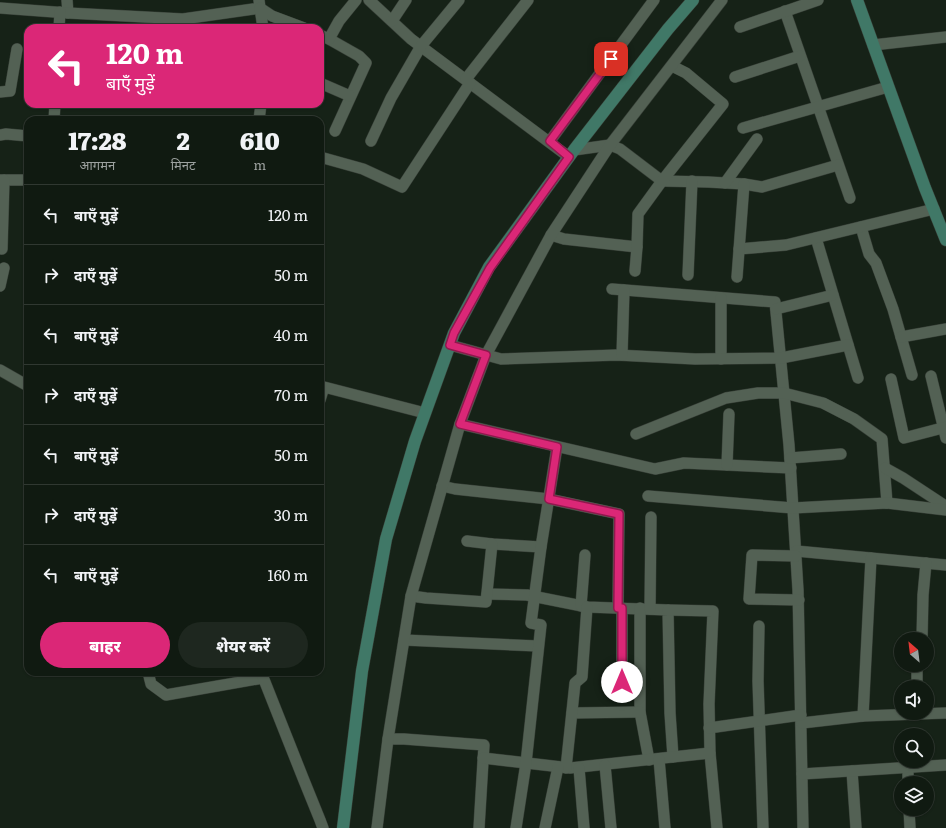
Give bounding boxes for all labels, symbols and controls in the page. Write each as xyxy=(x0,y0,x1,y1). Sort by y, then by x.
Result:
text: 120 m xyxy=(106,31,183,73)
icon: left xyxy=(40,40,92,92)
pin xyxy=(594,42,628,76)
icon: arrive xyxy=(600,48,622,70)
text: बाएँ मुड़ें xyxy=(106,69,155,96)
text: 17:28 xyxy=(68,122,127,157)
text: 2 xyxy=(176,122,190,157)
text: 610 xyxy=(240,122,280,157)
text: आगमन xyxy=(80,155,115,174)
text: मिनट xyxy=(171,155,196,174)
text: m xyxy=(253,155,266,174)
text: बाएँ मुड़ें xyxy=(74,203,118,226)
text: 120 m xyxy=(268,203,308,226)
icon: left xyxy=(40,204,62,226)
text: दाएँ मुड़ें xyxy=(74,263,117,286)
text: 50 m xyxy=(274,263,308,286)
icon: right xyxy=(40,264,62,286)
text: बाएँ मुड़ें xyxy=(74,323,118,346)
text: 40 m xyxy=(274,323,308,346)
icon: left xyxy=(40,324,62,346)
text: दाएँ मुड़ें xyxy=(74,383,117,406)
text: 70 m xyxy=(274,383,308,406)
icon: right xyxy=(40,384,62,406)
text: बाएँ मुड़ें xyxy=(74,443,118,466)
text: 50 m xyxy=(274,443,308,466)
icon: left xyxy=(40,444,62,466)
text: दाएँ मुड़ें xyxy=(74,503,117,526)
text: 30 m xyxy=(274,503,308,526)
icon: right xyxy=(40,504,62,526)
text: बाएँ मुड़ें xyxy=(74,563,118,586)
text: 160 m xyxy=(268,563,308,586)
icon: left xyxy=(40,564,62,586)
button: बाहर xyxy=(40,622,170,668)
button: शेयर करें xyxy=(178,622,308,668)
north arrow xyxy=(894,632,934,672)
map controls xyxy=(894,632,934,816)
position arrow xyxy=(601,661,643,703)
button: sound xyxy=(894,680,934,720)
button: search xyxy=(894,728,934,768)
button: layers xyxy=(894,776,934,816)

